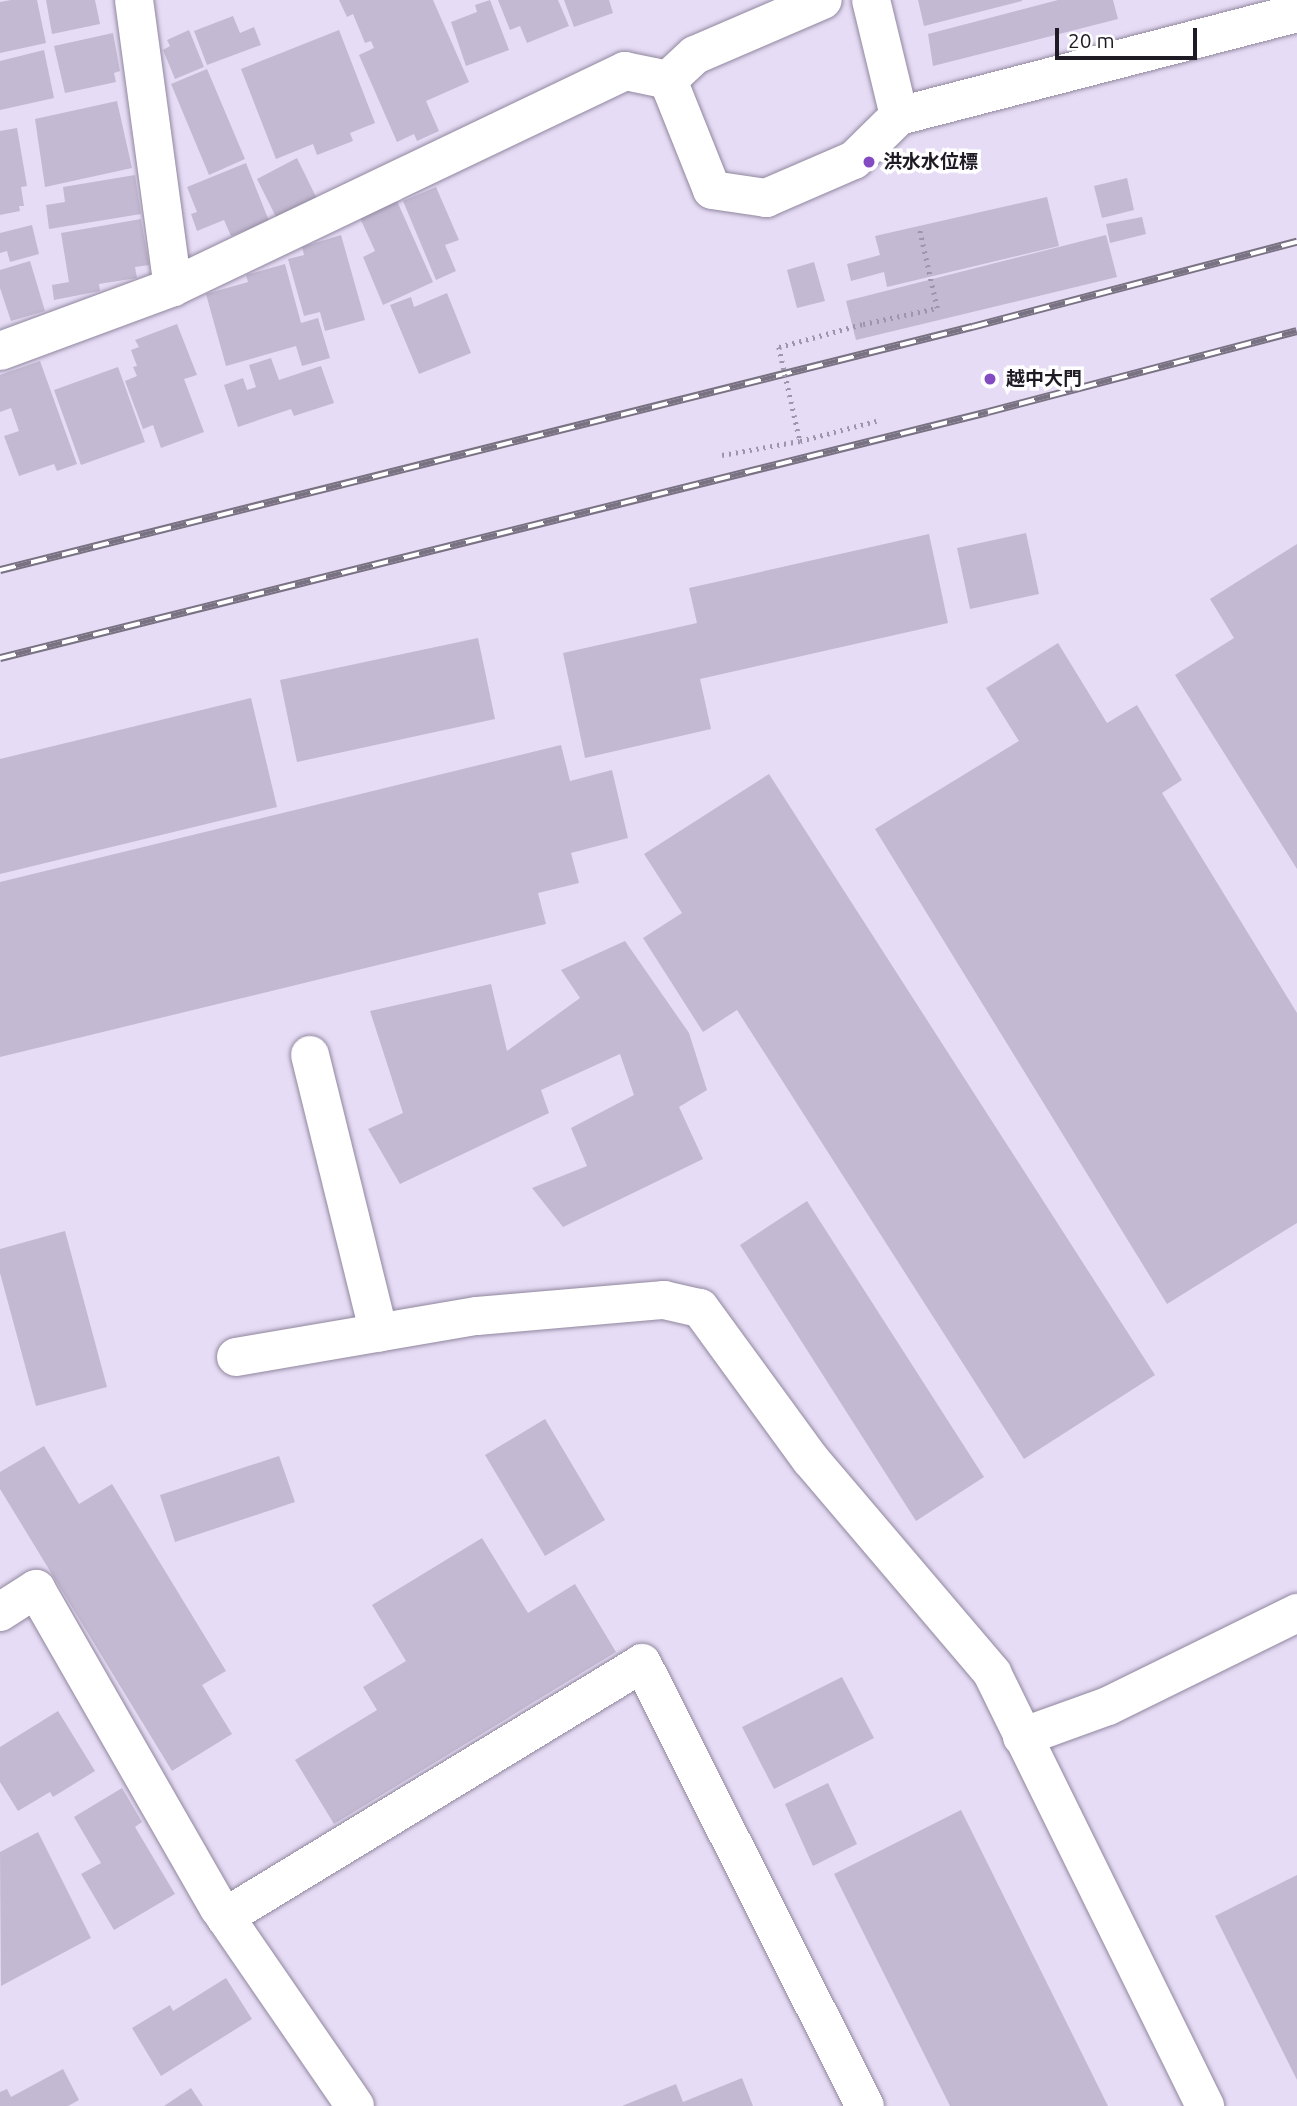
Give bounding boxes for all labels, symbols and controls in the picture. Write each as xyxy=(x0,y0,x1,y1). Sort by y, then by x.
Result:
scale bar xyxy=(1059,14,1201,58)
text: 20 m xyxy=(1068,28,1115,52)
place label: 洪水水位標 xyxy=(883,151,978,173)
marker: 洪水水位標 xyxy=(861,154,877,170)
place label: 越中大門 xyxy=(1006,368,1082,390)
marker: 越中大門 xyxy=(980,369,1000,389)

